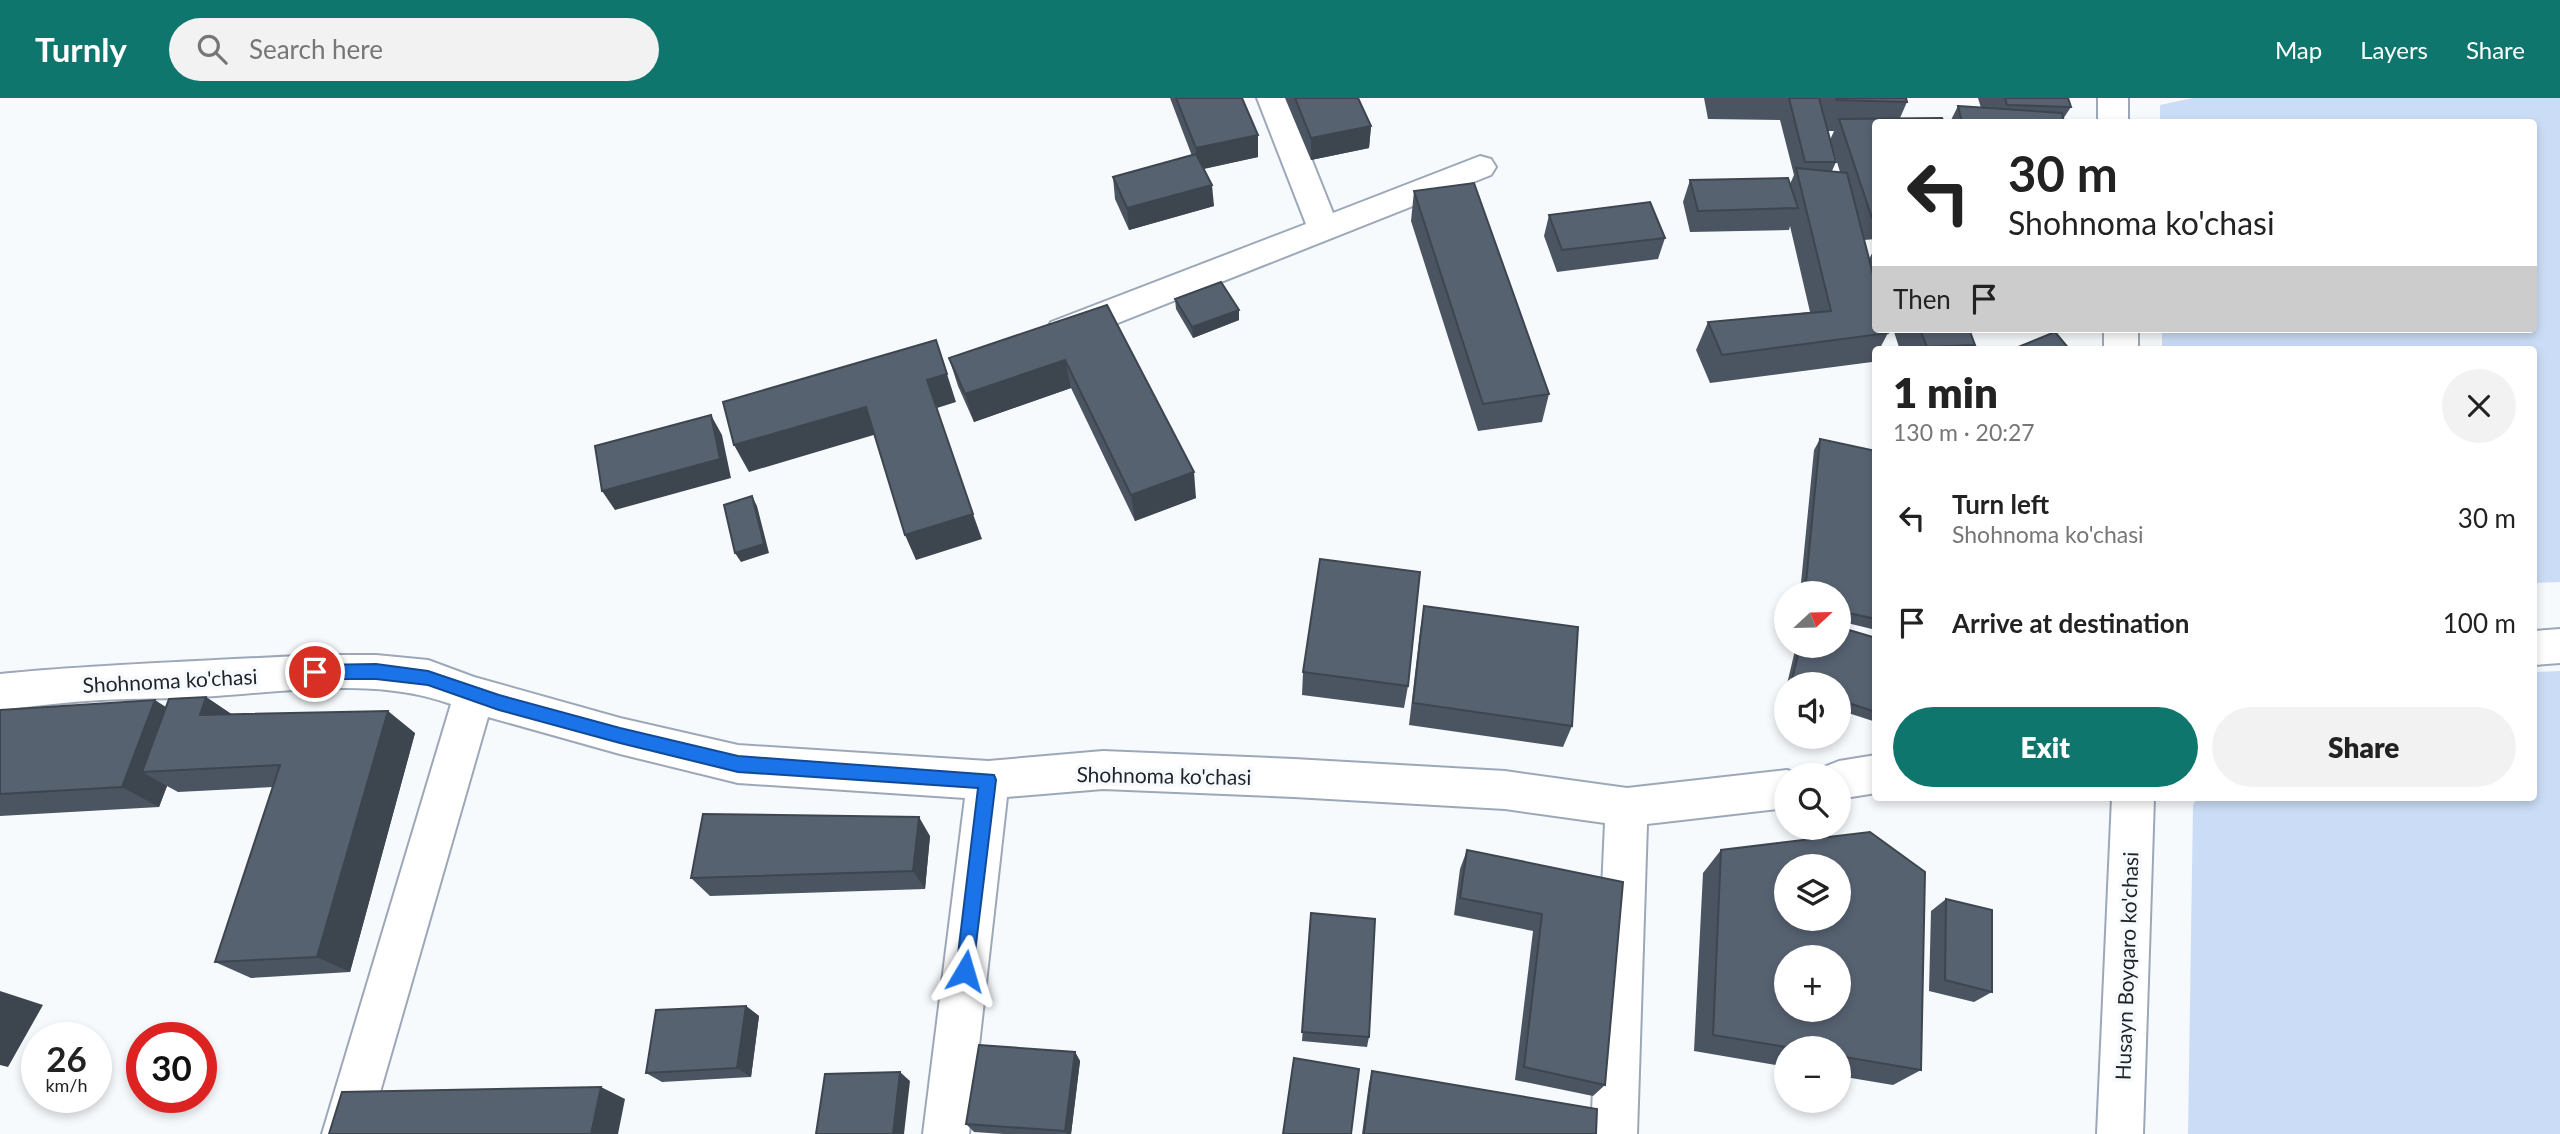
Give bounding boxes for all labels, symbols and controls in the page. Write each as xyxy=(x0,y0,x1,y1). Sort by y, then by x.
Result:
search box xyxy=(169,18,659,81)
text: Turnly xyxy=(35,29,127,69)
icon: search xyxy=(193,30,231,68)
text: Search here xyxy=(249,33,383,65)
text: Map xyxy=(2275,35,2322,64)
text: Layers xyxy=(2360,35,2428,64)
text: Share xyxy=(2466,35,2525,64)
text: 30 m xyxy=(2008,144,2118,202)
icon: left xyxy=(1893,147,1984,238)
text: Shohnoma ko'chasi xyxy=(2008,203,2275,242)
icon: arrive xyxy=(1965,280,2003,318)
text: Then xyxy=(1893,283,1951,315)
text: 1 min xyxy=(1893,367,1998,417)
button: close xyxy=(2442,369,2516,443)
text: 130 m · 20:27 xyxy=(1893,418,2035,446)
text: Turn left xyxy=(1952,488,2049,520)
icon: left xyxy=(1893,499,1931,537)
text: 30 m xyxy=(2458,502,2516,534)
text: Shohnoma ko'chasi xyxy=(1952,520,2144,548)
north arrow xyxy=(1774,581,1852,658)
map controls xyxy=(1774,581,1851,1113)
icon: arrive xyxy=(1893,604,1931,642)
text: Arrive at destination xyxy=(1952,607,2189,639)
text: 100 m xyxy=(2443,607,2516,639)
pin xyxy=(285,642,345,702)
icon: arrive xyxy=(296,653,334,691)
street label: Shohnoma ko'chasi xyxy=(82,663,258,697)
button: sound xyxy=(1774,672,1851,749)
button: Exit xyxy=(1893,707,2198,787)
button: Share xyxy=(2212,707,2516,787)
street label: Shohnoma ko'chasi xyxy=(1076,761,1252,789)
button: search xyxy=(1774,763,1851,840)
street label: Husayn Boyqaro ko'chasi xyxy=(2110,851,2142,1081)
button: layers xyxy=(1774,854,1851,931)
position arrow xyxy=(928,934,1002,1008)
button: + xyxy=(1774,945,1851,1022)
speed limit sign: 30 xyxy=(126,1022,217,1113)
button: − xyxy=(1774,1036,1851,1113)
text: 26 xyxy=(46,1037,87,1079)
text: km/h xyxy=(45,1074,88,1096)

